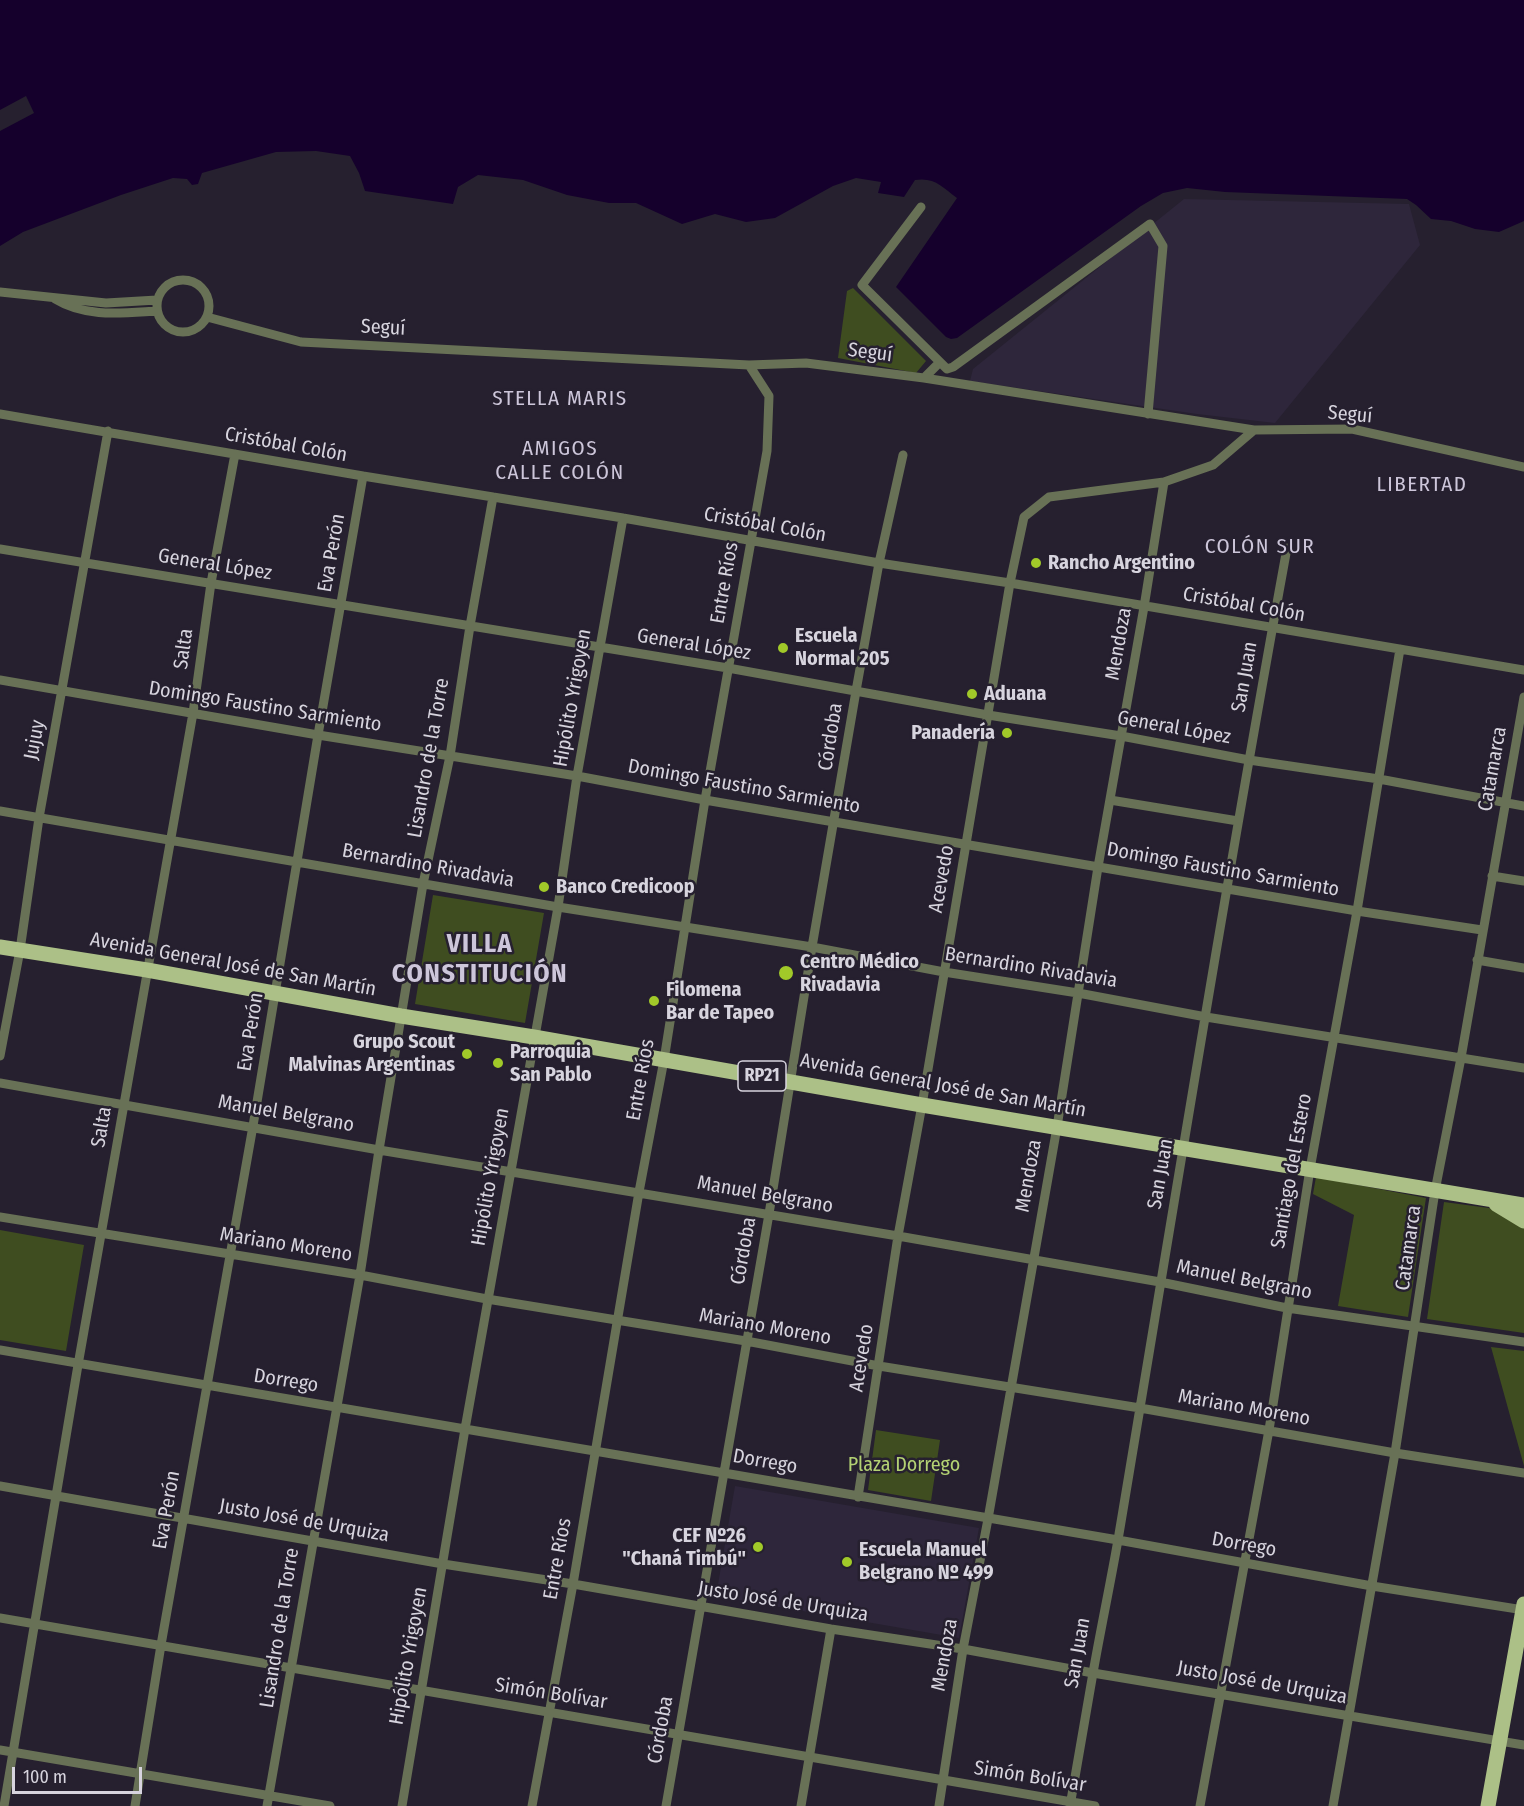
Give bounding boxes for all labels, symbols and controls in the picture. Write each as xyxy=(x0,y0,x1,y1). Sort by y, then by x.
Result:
street label: Seguí xyxy=(360,315,406,341)
street label: Seguí xyxy=(846,338,894,368)
district label: STELLA MARIS xyxy=(492,386,628,412)
street label: Seguí xyxy=(1327,401,1373,429)
street label: Cristóbal Colón xyxy=(223,422,349,468)
district label: AMIGOS CALLE COLÓN xyxy=(495,436,625,486)
district label: LIBERTAD xyxy=(1376,472,1468,498)
street label: Cristóbal Colón xyxy=(702,502,828,548)
street label: Eva Perón xyxy=(313,512,351,594)
district label: COLÓN SUR xyxy=(1205,534,1315,560)
street label: Entre Ríos xyxy=(706,540,744,626)
street label: General López xyxy=(156,544,274,586)
place label: Rancho Argentino xyxy=(1048,551,1195,575)
marker: Rancho Argentino xyxy=(1029,556,1043,570)
street label: Cristóbal Colón xyxy=(1181,582,1307,628)
street label: Mendoza xyxy=(1101,606,1137,682)
street label: General López xyxy=(635,624,753,666)
place label: Escuela Normal 205 xyxy=(795,624,890,671)
street label: Salta xyxy=(169,627,199,671)
street label: Hipólito Yrigoyen xyxy=(549,627,597,769)
street label: San Juan xyxy=(1227,640,1263,714)
marker: Escuela Normal 205 xyxy=(776,641,790,655)
street label: Lisandro de la Torre xyxy=(403,676,455,840)
street label: Domingo Faustino Sarmiento xyxy=(147,677,383,737)
place label: Aduana xyxy=(984,682,1046,706)
marker: Aduana xyxy=(965,687,979,701)
street label: Córdoba xyxy=(814,701,848,773)
street label: General López xyxy=(1115,706,1233,750)
street label: Jujuy xyxy=(19,718,51,762)
place label: Panadería xyxy=(911,721,995,745)
street label: Catamarca xyxy=(1474,725,1512,813)
marker: Panadería xyxy=(1000,726,1014,740)
street label: Domingo Faustino Sarmiento xyxy=(626,755,862,819)
street label: Domingo Faustino Sarmiento xyxy=(1105,838,1341,902)
street label: Bernardino Rivadavia xyxy=(340,839,516,893)
street label: Acevedo xyxy=(924,843,960,915)
place label: Banco Credicoop xyxy=(556,875,695,899)
marker: Banco Credicoop xyxy=(537,880,551,894)
street label: Avenida General José de San Martín xyxy=(88,928,378,1002)
district label: VILLA CONSTITUCIÓN xyxy=(392,929,568,990)
street label: Bernardino Rivadavia xyxy=(943,943,1119,993)
place label: Centro Médico Rivadavia xyxy=(800,950,919,997)
marker: Centro Médico Rivadavia xyxy=(777,964,795,982)
place label: Filomena Bar de Tapeo xyxy=(666,978,774,1025)
street label: Eva Perón xyxy=(233,991,269,1073)
marker: Filomena Bar de Tapeo xyxy=(647,994,661,1008)
place label: Grupo Scout Malvinas Argentinas xyxy=(288,1030,455,1077)
street label: Entre Ríos xyxy=(622,1037,660,1123)
place label: Parroquia San Pablo xyxy=(510,1040,592,1087)
marker: Grupo Scout Malvinas Argentinas xyxy=(460,1047,474,1061)
street label: Avenida General José de San Martín xyxy=(798,1049,1088,1123)
marker: Parroquia San Pablo xyxy=(491,1056,505,1070)
road number: RP21 xyxy=(738,1061,786,1091)
street label: Manuel Belgrano xyxy=(216,1090,356,1138)
street label: Santiago del Estero xyxy=(1267,1092,1317,1250)
street label: Salta xyxy=(87,1105,117,1149)
street label: Hipólito Yrigoyen xyxy=(467,1106,515,1248)
street label: San Juan xyxy=(1143,1137,1179,1211)
street label: Mendoza xyxy=(1011,1138,1047,1214)
street label: Manuel Belgrano xyxy=(695,1171,835,1219)
street label: Catamarca xyxy=(1391,1204,1427,1292)
street label: Córdoba xyxy=(726,1215,762,1287)
street label: Mariano Moreno xyxy=(218,1223,354,1267)
street label: Manuel Belgrano xyxy=(1174,1255,1314,1305)
street label: Mariano Moreno xyxy=(697,1304,833,1350)
street label: Acevedo xyxy=(845,1322,879,1394)
street label: Dorrego xyxy=(252,1364,320,1398)
street label: Mariano Moreno xyxy=(1176,1385,1312,1431)
street label: Dorrego xyxy=(731,1445,799,1479)
park label: Plaza Dorrego xyxy=(848,1453,960,1477)
street label: Eva Perón xyxy=(148,1469,186,1551)
street label: Justo José de Urquiza xyxy=(217,1494,391,1548)
street label: Entre Ríos xyxy=(539,1516,577,1602)
place label: CEF Nº26 "Chaná Timbú" xyxy=(622,1524,746,1571)
street label: Dorrego xyxy=(1210,1528,1278,1562)
place label: Escuela Manuel Belgrano Nº 499 xyxy=(859,1538,994,1585)
marker: CEF Nº26 "Chaná Timbú" xyxy=(751,1540,765,1554)
street label: Lisandro de la Torre xyxy=(255,1546,305,1710)
marker: Escuela Manuel Belgrano Nº 499 xyxy=(840,1555,854,1569)
street label: Justo José de Urquiza xyxy=(696,1577,870,1627)
street label: Hipólito Yrigoyen xyxy=(385,1585,433,1727)
street label: San Juan xyxy=(1060,1616,1096,1690)
street label: Mendoza xyxy=(927,1617,963,1693)
street label: Justo José de Urquiza xyxy=(1175,1656,1349,1710)
street label: Simón Bolívar xyxy=(493,1673,609,1715)
street label: Córdoba xyxy=(643,1694,679,1766)
scale bar xyxy=(15,1755,146,1793)
street label: Simón Bolívar xyxy=(972,1756,1088,1798)
text: 100 m xyxy=(23,1766,67,1788)

